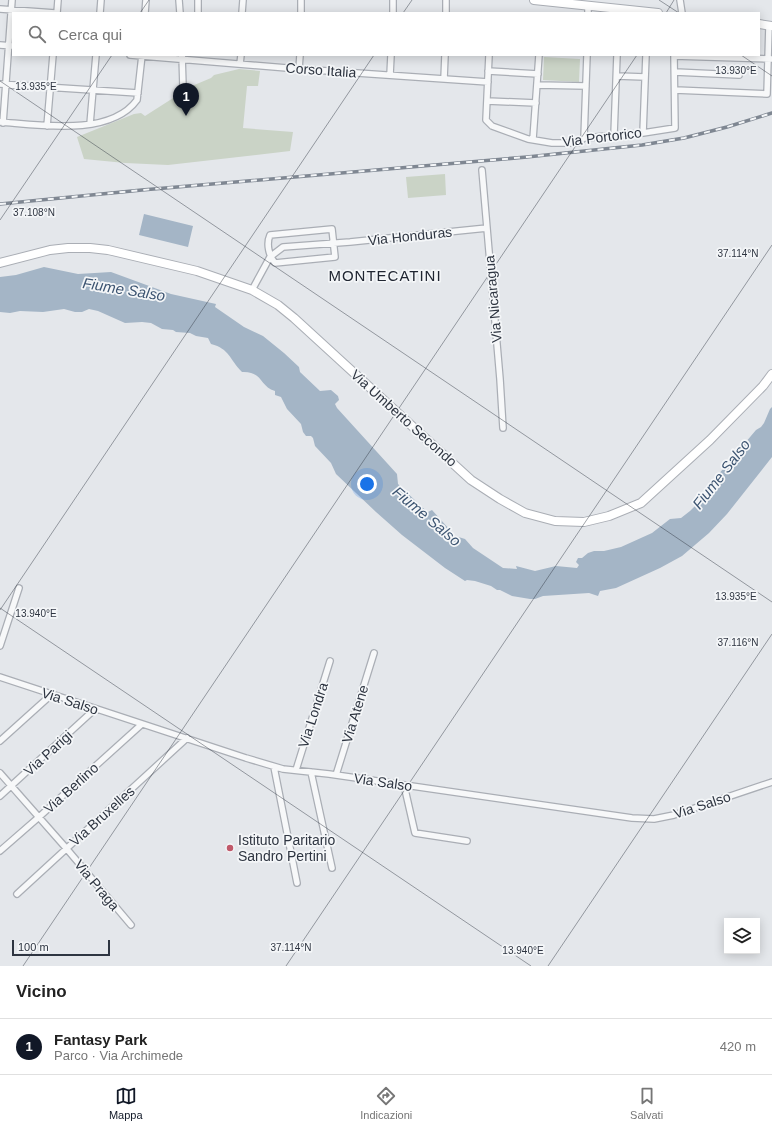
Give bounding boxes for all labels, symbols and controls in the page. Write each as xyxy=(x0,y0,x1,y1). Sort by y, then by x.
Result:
search box xyxy=(12,12,760,56)
icon: search xyxy=(26,23,48,45)
text: Cerca qui xyxy=(58,26,122,43)
street label: Corso Italia xyxy=(285,60,357,80)
text: 13.930°E xyxy=(715,65,757,76)
text: 13.935°E xyxy=(15,81,57,92)
pin: 1 xyxy=(173,83,199,116)
street label: Via Portorico xyxy=(561,124,643,150)
text: 37.108°N xyxy=(13,207,55,218)
street label: Via Honduras xyxy=(367,224,453,248)
text: 37.114°N xyxy=(717,248,759,259)
street label: Via Nicaragua xyxy=(481,254,505,343)
district label: MONTECATINI xyxy=(328,267,442,284)
water label: Fiume Salso xyxy=(81,274,167,304)
street label: Via Umberto Secondo xyxy=(348,366,460,470)
water label: Fiume Salso xyxy=(689,436,753,512)
your location xyxy=(357,474,377,494)
water label: Fiume Salso xyxy=(390,483,464,549)
text: 13.935°E xyxy=(715,591,757,602)
text: 13.940°E xyxy=(15,608,57,619)
text: 37.116°N xyxy=(717,637,759,648)
street label: Via Londra xyxy=(295,680,331,750)
street label: Via Atene xyxy=(339,683,371,745)
street label: Via Salso xyxy=(40,684,101,718)
street label: Via Parigi xyxy=(20,727,76,779)
street label: Via Berlino xyxy=(41,759,102,817)
street label: Via Salso xyxy=(353,770,413,794)
street label: Via Bruxelles xyxy=(66,783,138,849)
street label: Via Salso xyxy=(672,788,733,822)
place label: Istituto Paritario Sandro Pertini xyxy=(238,832,335,864)
marker: Istituto Paritario Sandro Pertini xyxy=(225,843,235,853)
street label: Via Praga xyxy=(71,856,123,914)
map controls xyxy=(724,918,760,954)
button: layers xyxy=(724,918,760,954)
scale bar xyxy=(12,938,110,957)
text: 100 m xyxy=(18,941,49,953)
text: 37.114°N xyxy=(270,942,312,953)
text: 13.940°E xyxy=(502,945,544,956)
text: Vicino xyxy=(16,982,67,1001)
text: Fantasy Park xyxy=(54,1031,147,1048)
text: 1 xyxy=(25,1039,33,1054)
text: 420 m xyxy=(720,1039,756,1054)
text: Parco · Via Archimede xyxy=(54,1048,183,1063)
tab: Mappa xyxy=(109,1085,143,1121)
tab: Indicazioni xyxy=(360,1085,412,1121)
tab: Salvati xyxy=(630,1085,663,1121)

